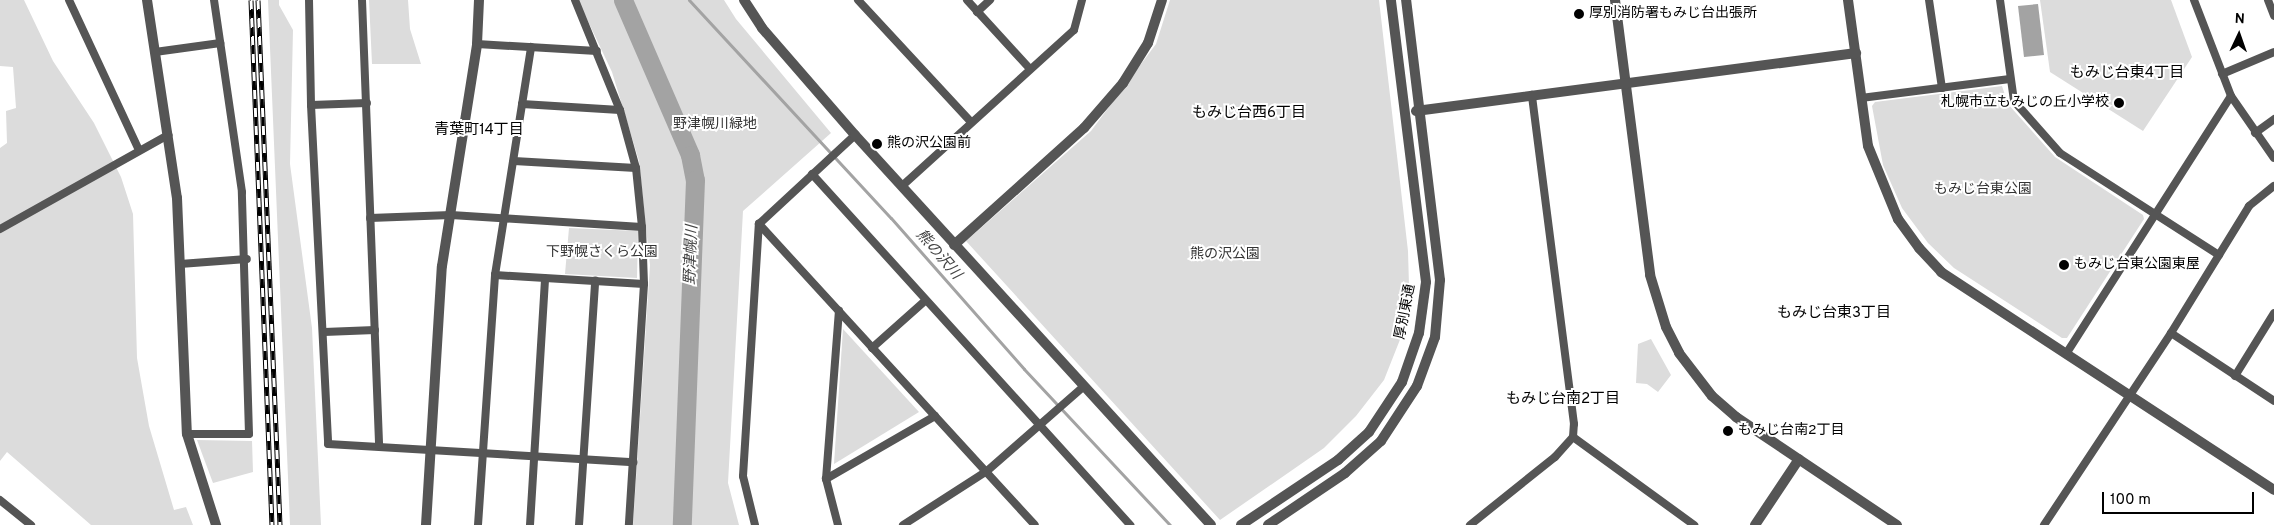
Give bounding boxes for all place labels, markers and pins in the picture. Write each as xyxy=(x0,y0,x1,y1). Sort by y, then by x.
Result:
place label: 厚別消防署もみじ台出張所 xyxy=(1589,6,1757,22)
marker: 厚別消防署もみじ台出張所 xyxy=(1573,8,1585,20)
place label: 札幌市立もみじの丘小学校 xyxy=(1941,95,2109,111)
marker: 札幌市立もみじの丘小学校 xyxy=(2113,97,2125,109)
place label: 熊の沢公園前 xyxy=(887,136,971,152)
marker: 熊の沢公園前 xyxy=(871,138,883,150)
place label: もみじ台東公園東屋 xyxy=(2074,257,2200,273)
marker: もみじ台東公園東屋 xyxy=(2058,259,2070,271)
place label: もみじ台南2丁目 xyxy=(1738,423,1845,439)
marker: もみじ台南2丁目 xyxy=(1722,425,1734,437)

